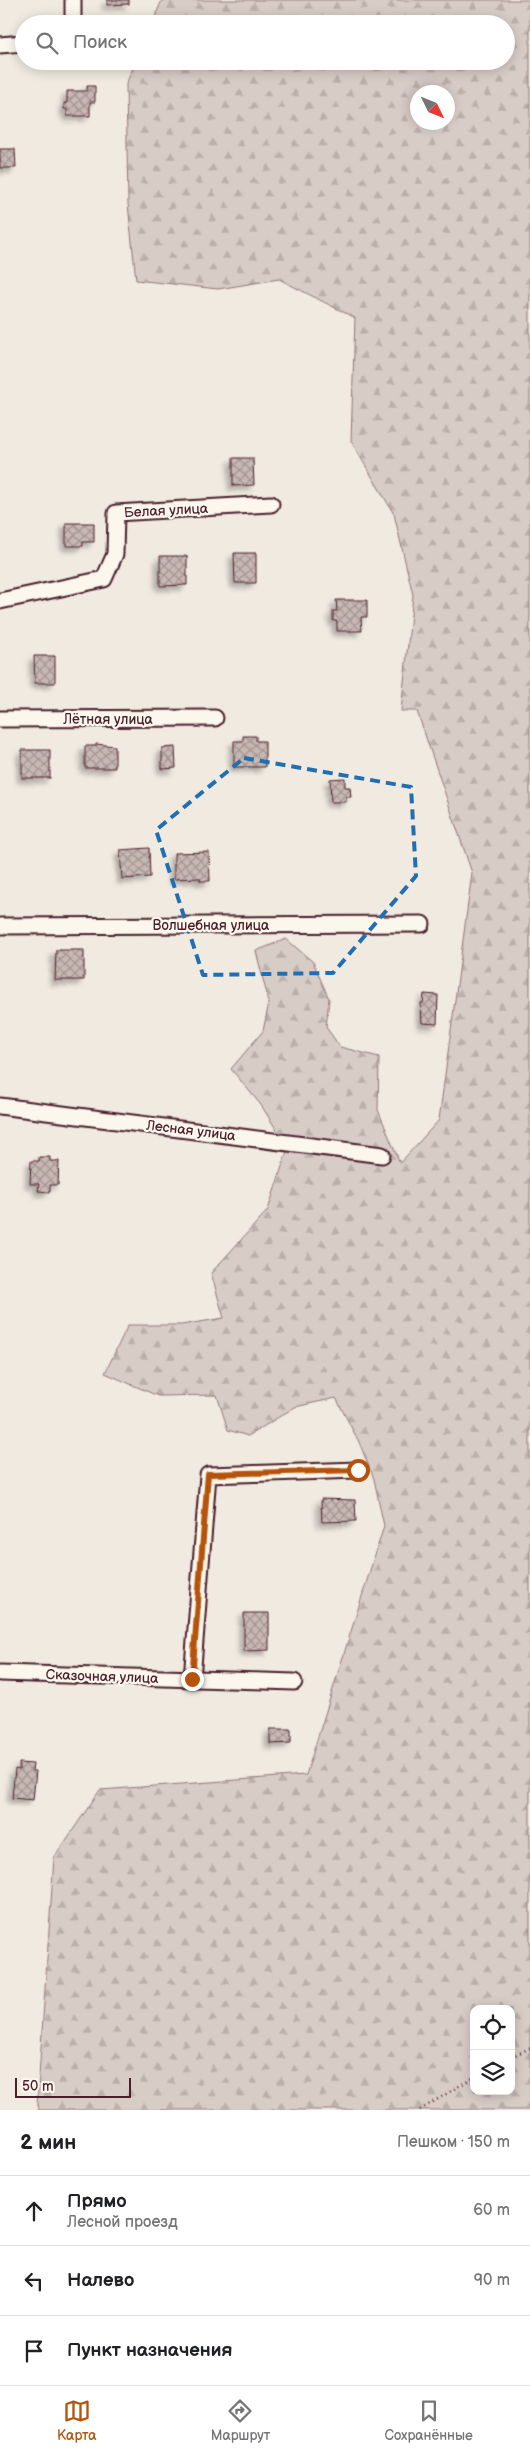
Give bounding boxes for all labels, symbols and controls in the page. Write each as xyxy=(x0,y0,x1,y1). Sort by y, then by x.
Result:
search box xyxy=(15,15,515,70)
icon: search xyxy=(33,29,61,57)
text: Поиск xyxy=(73,31,127,54)
north arrow xyxy=(410,85,455,130)
street label: Белая улица xyxy=(124,500,209,521)
street label: Лётная улица xyxy=(62,711,154,728)
street label: Волшебная улица xyxy=(153,917,270,934)
street label: Лесная улица xyxy=(144,1116,237,1145)
route start xyxy=(347,1459,370,1482)
street label: Сказочная улица xyxy=(45,1666,159,1687)
route end xyxy=(181,1668,204,1691)
map controls xyxy=(470,2005,515,2095)
button: locate xyxy=(470,2005,515,2050)
button: layers xyxy=(470,2050,515,2095)
scale bar xyxy=(15,2075,131,2098)
text: 50 m xyxy=(22,2078,54,2095)
text: 2 мин xyxy=(20,2130,76,2155)
text: Пешком · 150 m xyxy=(397,2133,510,2152)
text: Прямо xyxy=(67,2190,127,2213)
icon: ahead xyxy=(20,2197,48,2225)
text: 60 m xyxy=(473,2201,510,2220)
text: Лесной проезд xyxy=(67,2213,178,2232)
icon: left xyxy=(20,2267,48,2295)
text: Налево xyxy=(67,2269,134,2292)
text: 90 m xyxy=(474,2271,510,2290)
icon: arrive xyxy=(20,2337,48,2365)
text: Пункт назначения xyxy=(67,2339,232,2362)
tab: Карта xyxy=(57,2397,97,2444)
tab: Маршрут xyxy=(211,2397,270,2444)
tab: Сохранённые xyxy=(384,2397,473,2444)

